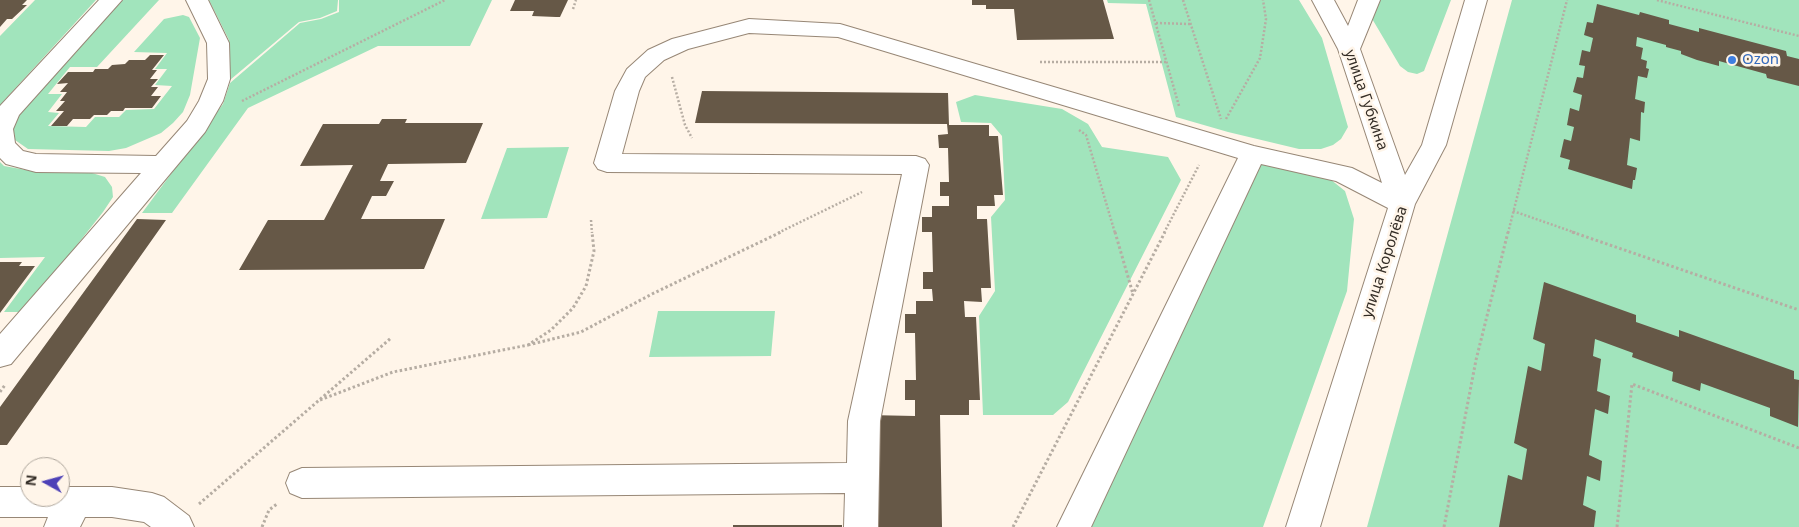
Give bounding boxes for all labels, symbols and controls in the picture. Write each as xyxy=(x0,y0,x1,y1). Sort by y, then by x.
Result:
street label: улица Губкина xyxy=(1340,47,1392,153)
place label: Ozon xyxy=(1742,51,1779,69)
marker: Ozon xyxy=(1726,54,1738,66)
street label: улица Королёва xyxy=(1358,204,1412,320)
north arrow xyxy=(20,457,70,507)
text: N xyxy=(20,473,41,487)

